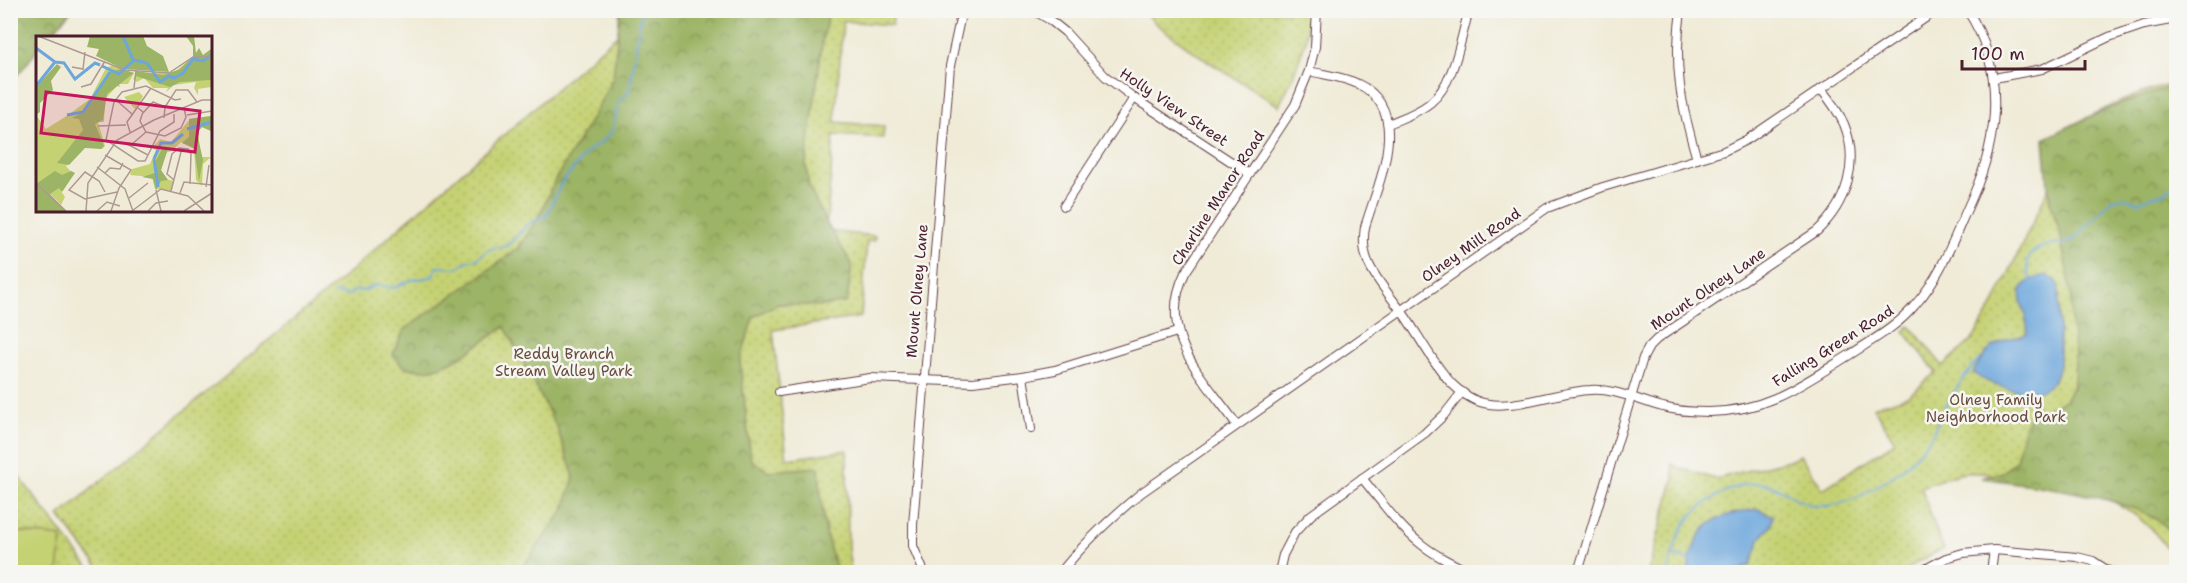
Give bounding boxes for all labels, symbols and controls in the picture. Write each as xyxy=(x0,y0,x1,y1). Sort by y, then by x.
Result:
scale bar xyxy=(1962,33,2085,71)
inset map xyxy=(36,36,212,212)
text: 100 m xyxy=(1971,42,2025,66)
street label: Holly View Street xyxy=(1116,63,1232,151)
street label: Charline Manor Road xyxy=(1167,126,1269,269)
street label: Olney Mill Road xyxy=(1417,203,1525,287)
street label: Mount Olney Lane xyxy=(901,223,933,359)
street label: Mount Olney Lane xyxy=(1647,243,1769,335)
street label: Falling Green Road xyxy=(1769,300,1898,391)
park label: Reddy Branch Stream Valley Park xyxy=(495,344,633,381)
park label: Olney Family Neighborhood Park xyxy=(1926,390,2066,427)

